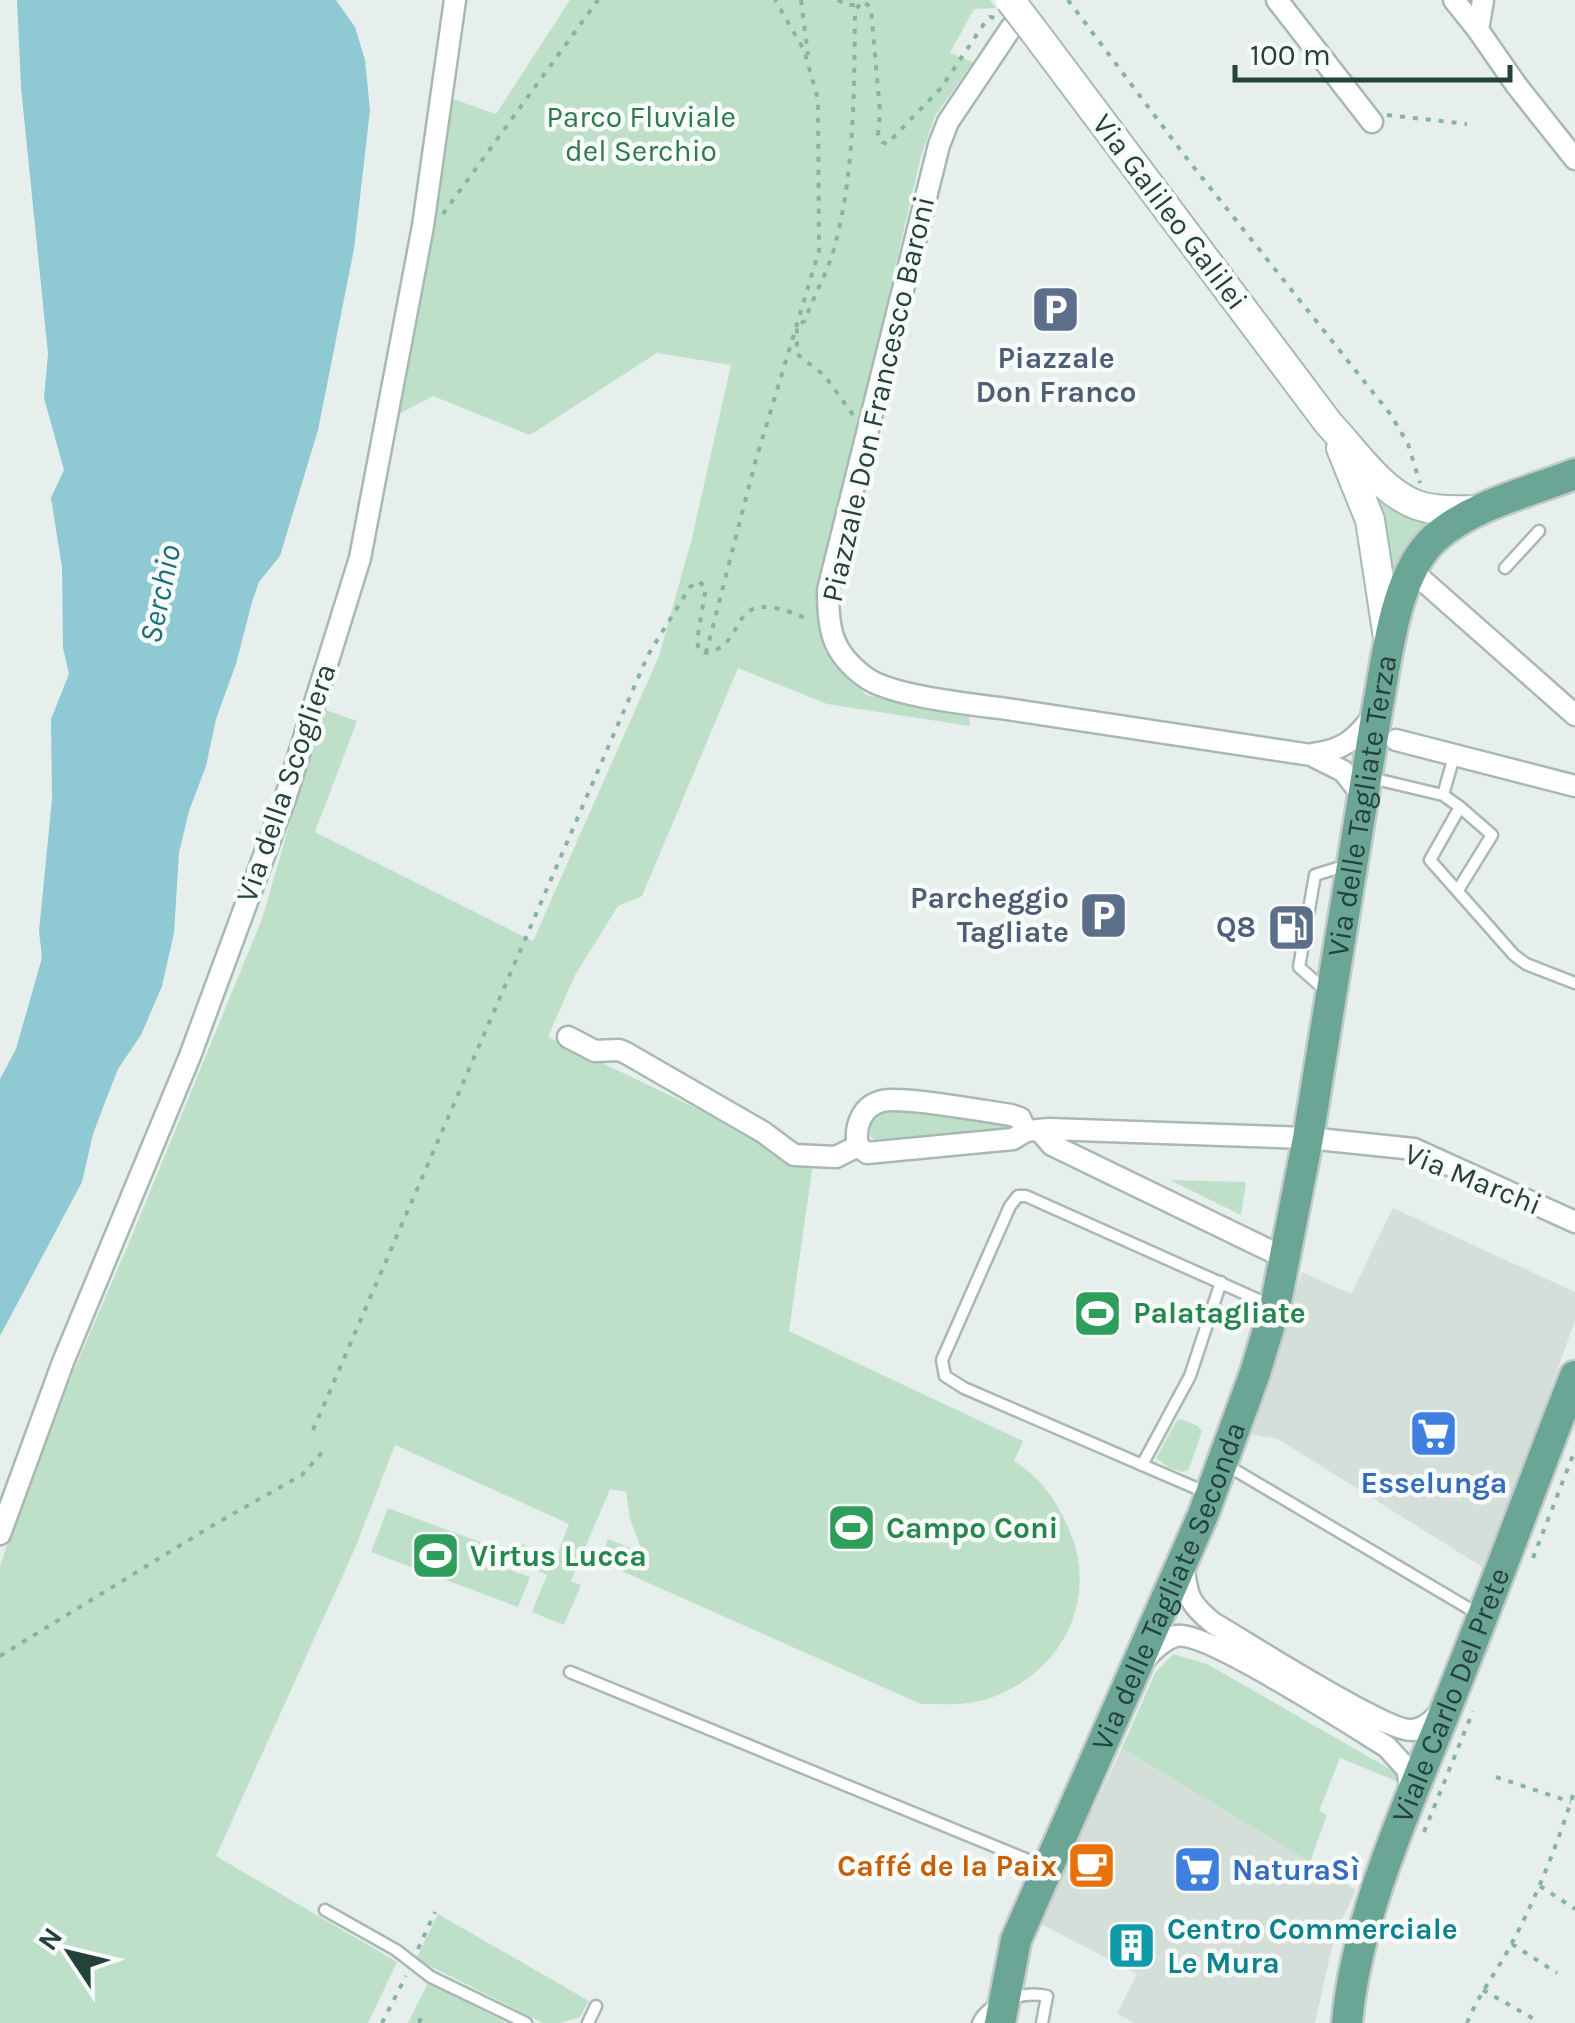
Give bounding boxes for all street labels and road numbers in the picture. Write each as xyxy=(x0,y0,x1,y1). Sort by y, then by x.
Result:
street label: Via Galileo Galilei xyxy=(1085,107,1255,317)
street label: Piazzale Don Francesco Baroni xyxy=(814,192,942,606)
street label: Via delle Tagliate Terza xyxy=(1320,652,1404,959)
street label: Via della Scogliera xyxy=(228,659,344,907)
street label: Via Marchi xyxy=(1399,1135,1547,1223)
street label: Via delle Tagliate Seconda xyxy=(1084,1417,1254,1756)
street label: Viale Carlo Del Prete xyxy=(1384,1563,1518,1828)

